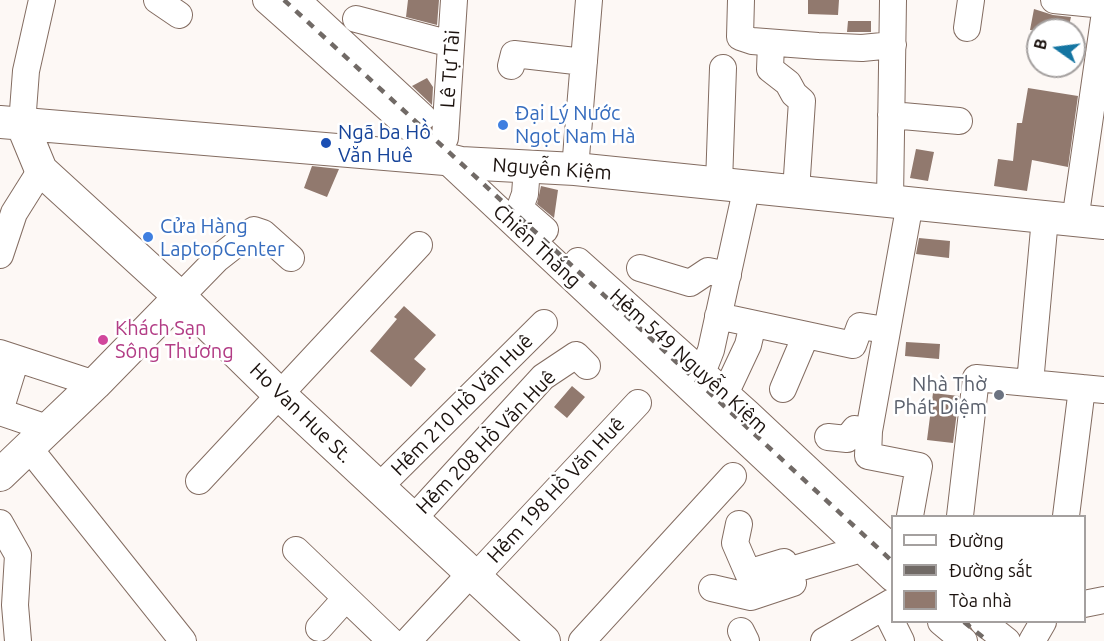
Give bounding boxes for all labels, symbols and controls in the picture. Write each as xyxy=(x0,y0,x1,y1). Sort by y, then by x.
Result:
north arrow xyxy=(1026,18,1086,78)
street label: Lê Tự Tài xyxy=(435,29,465,109)
text: B xyxy=(1030,37,1050,51)
place label: Đại Lý Nước Ngọt Nam Hà xyxy=(515,101,636,148)
marker: Đại Lý Nước Ngọt Nam Hà xyxy=(496,118,510,132)
place label: Ngã ba Hồ Văn Huê xyxy=(338,120,431,167)
marker: Ngã ba Hồ Văn Huê xyxy=(319,136,333,150)
street label: Nguyễn Kiệm xyxy=(492,153,612,185)
street label: Chiến Thắng xyxy=(488,199,586,293)
place label: Cửa Hàng LaptopCenter xyxy=(160,214,285,261)
marker: Cửa Hàng LaptopCenter xyxy=(141,230,155,244)
street label: Hẻm 549 Nguyễn Kiệm xyxy=(605,284,773,438)
place label: Khách Sạn Sông Thương xyxy=(115,316,234,363)
street label: Hẻm 210 Hồ Văn Huê xyxy=(386,329,538,481)
marker: Khách Sạn Sông Thương xyxy=(96,333,110,347)
street label: Ho Van Hue St. xyxy=(245,358,357,468)
street label: Hẻm 208 Hồ Văn Huê xyxy=(411,365,561,519)
place label: Nhà Thờ Phát Diệm xyxy=(894,372,987,419)
marker: Nhà Thờ Phát Diệm xyxy=(992,388,1006,402)
street label: Hẻm 198 Hồ Văn Huê xyxy=(482,412,630,568)
legend xyxy=(891,515,1086,623)
text: Đường xyxy=(949,530,1004,550)
text: Đường sắt xyxy=(949,560,1032,580)
text: Tòa nhà xyxy=(949,590,1012,610)

